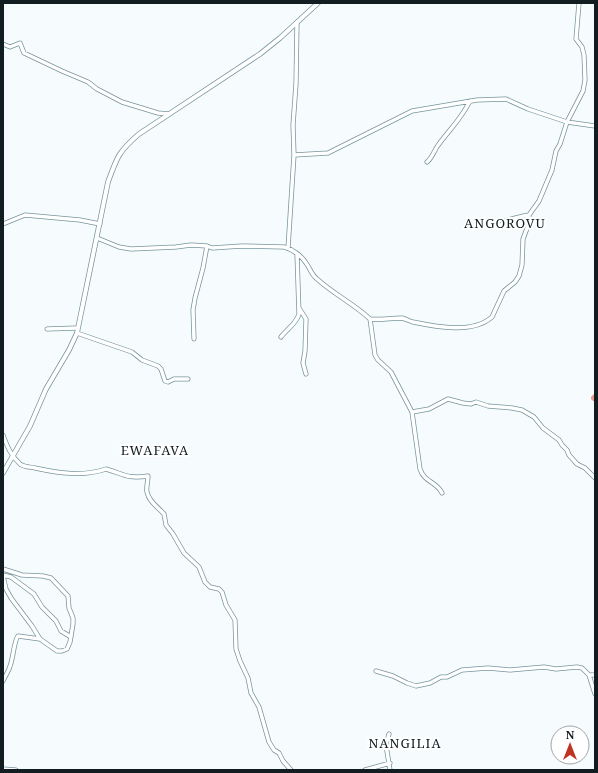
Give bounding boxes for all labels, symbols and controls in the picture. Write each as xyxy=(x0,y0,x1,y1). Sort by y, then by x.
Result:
district label: ANGOROVU xyxy=(464,214,546,232)
district label: EWAFAVA xyxy=(121,441,189,459)
north arrow xyxy=(550,725,590,765)
text: N xyxy=(566,727,575,742)
district label: NANGILIA xyxy=(368,734,442,752)

